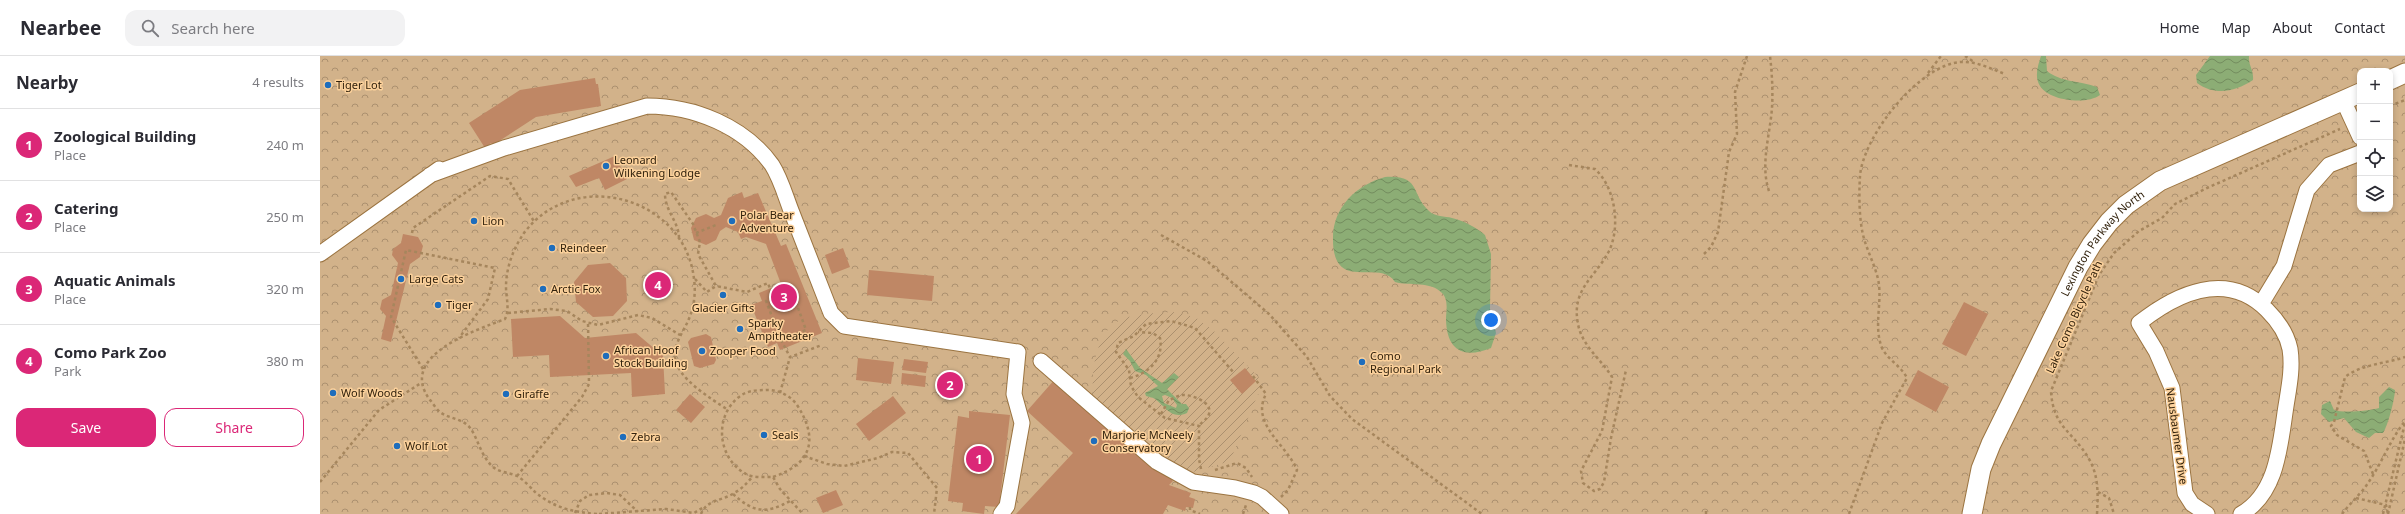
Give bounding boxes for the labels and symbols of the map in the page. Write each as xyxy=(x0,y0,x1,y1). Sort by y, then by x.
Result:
place label: Tiger Lot xyxy=(336,77,382,92)
marker: Tiger Lot xyxy=(323,80,333,90)
place label: Leonard Wilkening Lodge xyxy=(614,152,700,180)
marker: Leonard Wilkening Lodge xyxy=(601,161,611,171)
street label: Lexington Parkway North xyxy=(2057,186,2147,299)
place label: Polar Bear Adventure xyxy=(740,207,794,235)
place label: Lion xyxy=(482,213,504,228)
marker: Lion xyxy=(469,216,479,226)
marker: Polar Bear Adventure xyxy=(727,216,737,226)
place label: Reindeer xyxy=(560,240,607,255)
marker: Reindeer xyxy=(547,243,557,253)
street label: Lake Como Bicycle Path xyxy=(2042,258,2105,376)
pin: 4 xyxy=(645,270,671,300)
place label: Large Cats xyxy=(409,271,464,286)
marker: Large Cats xyxy=(396,274,406,284)
place label: Arctic Fox xyxy=(551,281,601,296)
pin: 3 xyxy=(771,282,797,312)
marker: Arctic Fox xyxy=(538,284,548,294)
marker: Glacier Gifts xyxy=(718,290,728,300)
place label: Tiger xyxy=(446,297,473,312)
marker: Tiger xyxy=(433,300,443,310)
place label: Glacier Gifts xyxy=(692,300,754,315)
your location xyxy=(1481,310,1501,330)
place label: Sparky Ampitheater xyxy=(748,315,813,343)
marker: Sparky Ampitheater xyxy=(735,324,745,334)
place label: African Hoof Stock Building xyxy=(614,342,687,370)
place label: Zooper Food xyxy=(710,343,776,358)
marker: Zooper Food xyxy=(697,346,707,356)
place label: Como Regional Park xyxy=(1370,348,1441,376)
marker: African Hoof Stock Building xyxy=(601,351,611,361)
marker: Como Regional Park xyxy=(1357,357,1367,367)
pin: 2 xyxy=(937,370,963,400)
place label: Wolf Woods xyxy=(341,385,403,400)
place label: Giraffe xyxy=(514,386,549,401)
street label: Nausbaumer Drive xyxy=(2163,387,2192,485)
marker: Wolf Woods xyxy=(328,388,338,398)
marker: Giraffe xyxy=(501,389,511,399)
place label: Seals xyxy=(772,427,799,442)
place label: Marjorie McNeely Conservatory xyxy=(1102,427,1193,455)
place label: Zebra xyxy=(631,429,661,444)
marker: Seals xyxy=(759,430,769,440)
marker: Zebra xyxy=(618,432,628,442)
marker: Marjorie McNeely Conservatory xyxy=(1089,436,1099,446)
place label: Wolf Lot xyxy=(405,438,448,453)
marker: Wolf Lot xyxy=(392,441,402,451)
pin: 1 xyxy=(966,444,992,474)

